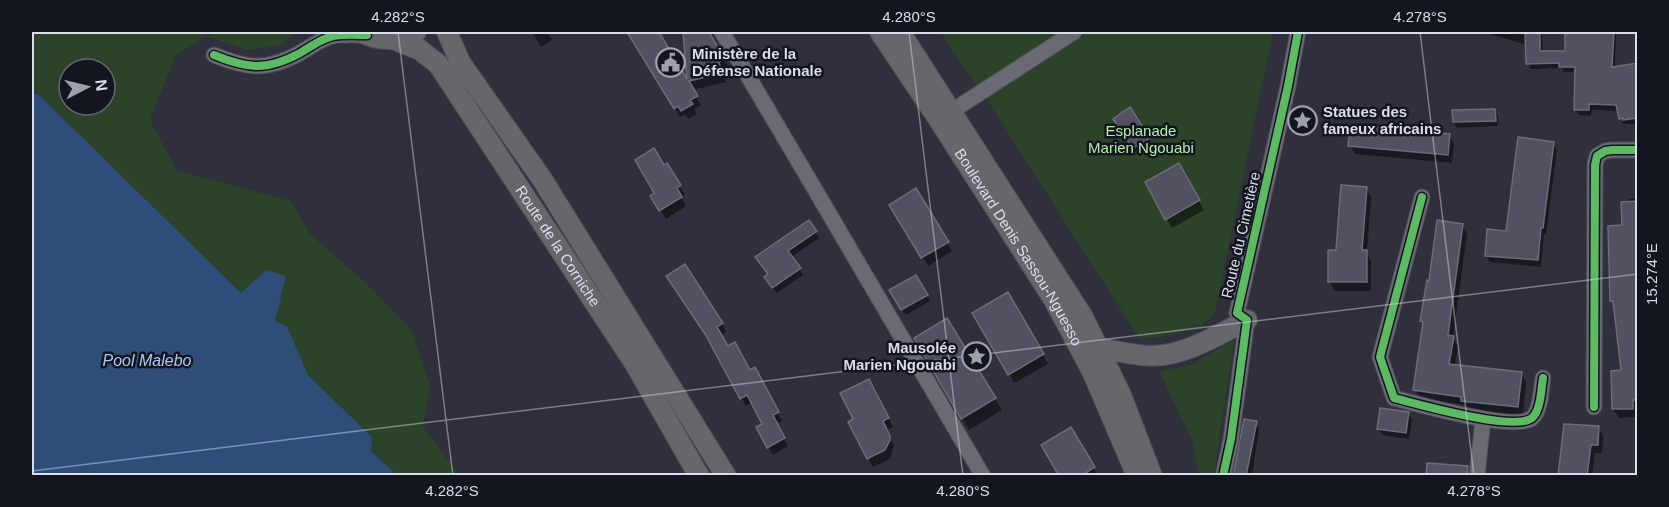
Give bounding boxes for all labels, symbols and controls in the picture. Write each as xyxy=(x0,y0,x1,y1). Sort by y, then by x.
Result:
text: 4.282°S xyxy=(371,8,425,25)
text: 4.280°S xyxy=(882,8,936,25)
text: 4.278°S xyxy=(1393,8,1447,25)
place label: Ministère de la Défense Nationale xyxy=(692,45,822,79)
public building icon: Ministère de la Défense Nationale xyxy=(655,47,687,79)
north arrow xyxy=(57,57,117,117)
text: N xyxy=(92,78,111,92)
place label: Statues des fameux africains xyxy=(1323,103,1441,137)
place icon: Statues des fameux africains xyxy=(1286,105,1318,137)
park label: Esplanade Marien Ngouabi xyxy=(1088,122,1194,156)
street label: Boulevard Denis Sassou-Nguesso xyxy=(952,145,1086,349)
street label: Route du Cimetière xyxy=(1218,170,1263,300)
street label: Route de la Corniche xyxy=(512,182,604,310)
text: 15.274°E xyxy=(1643,243,1660,305)
place label: Mausolée Marien Ngouabi xyxy=(843,339,956,373)
place icon: Mausolée Marien Ngouabi xyxy=(961,341,993,373)
water label: Pool Malebo xyxy=(103,352,192,369)
text: 4.282°S xyxy=(425,482,479,499)
text: 4.280°S xyxy=(936,482,990,499)
text: 4.278°S xyxy=(1447,482,1501,499)

